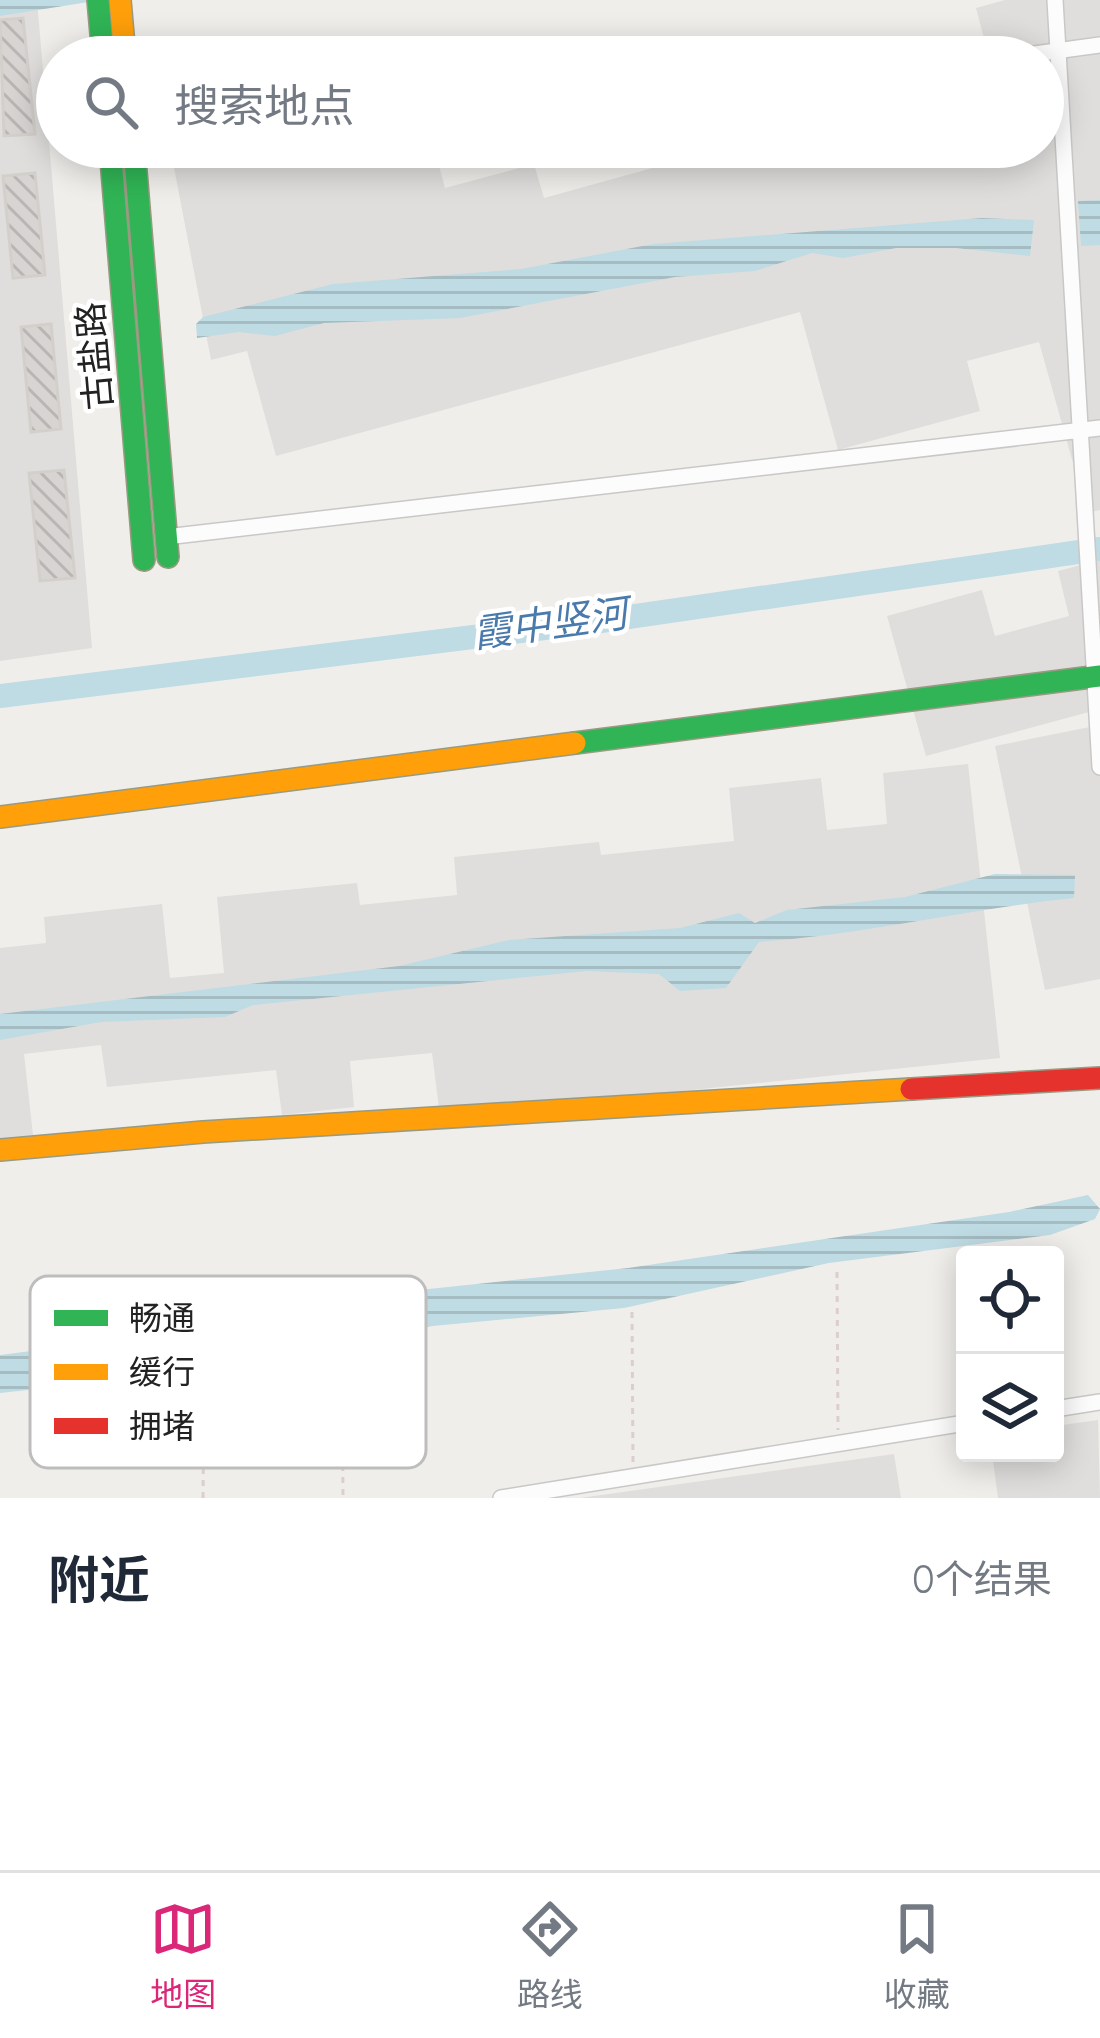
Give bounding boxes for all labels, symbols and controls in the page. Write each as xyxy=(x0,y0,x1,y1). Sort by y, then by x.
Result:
search box xyxy=(36,36,1064,168)
icon: search xyxy=(78,69,144,135)
text: 搜索地点 xyxy=(174,77,354,133)
street label: 古盐路 xyxy=(66,300,121,412)
water label: 霞中竖河 xyxy=(469,586,638,658)
map controls xyxy=(956,1246,1064,1462)
button: locate xyxy=(956,1246,1064,1354)
legend xyxy=(30,1276,426,1468)
text: 畅通 xyxy=(129,1297,195,1338)
text: 缓行 xyxy=(129,1351,195,1392)
button: layers xyxy=(956,1354,1064,1462)
text: 拥堵 xyxy=(129,1405,195,1446)
text: 附近 xyxy=(48,1547,150,1611)
text: 0个结果 xyxy=(912,1554,1052,1603)
tab: 地图 xyxy=(150,1896,216,2016)
tab: 路线 xyxy=(517,1896,583,2016)
tab: 收藏 xyxy=(884,1896,950,2016)

